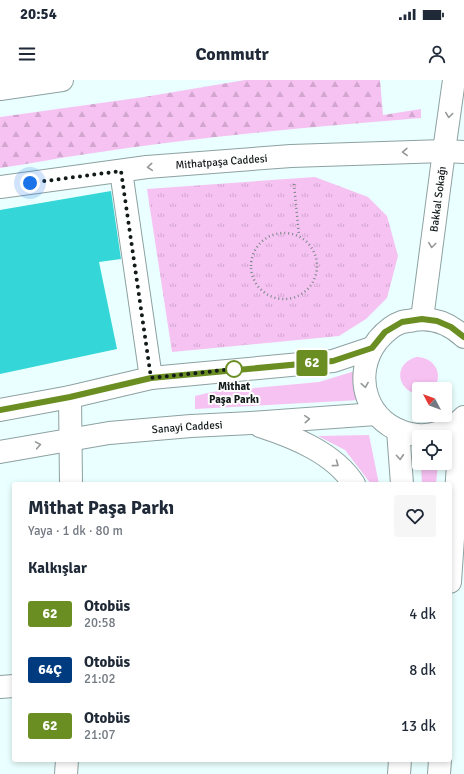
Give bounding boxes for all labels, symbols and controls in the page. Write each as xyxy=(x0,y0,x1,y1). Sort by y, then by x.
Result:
text: 20:54 xyxy=(20,5,57,23)
icon: menu xyxy=(16,43,38,65)
text: Commutr xyxy=(195,43,269,65)
icon: person xyxy=(426,43,448,65)
one-way arrow xyxy=(445,112,454,118)
one-way arrow xyxy=(402,148,408,156)
street label: Mithatpaşa Caddesi xyxy=(175,152,268,172)
one-way arrow xyxy=(147,163,153,172)
street label: Bakkal Sokağı xyxy=(427,165,449,233)
your location xyxy=(20,173,40,193)
one-way arrow xyxy=(428,242,437,248)
line badge: 62 xyxy=(294,350,330,376)
text: 62 xyxy=(304,354,320,371)
marker: Mithat Paşa Parkı xyxy=(225,360,243,378)
place label: Mithat Paşa Parkı xyxy=(209,380,259,406)
one-way arrow xyxy=(360,382,369,388)
north arrow xyxy=(412,382,452,422)
map controls xyxy=(412,382,452,470)
one-way arrow xyxy=(304,414,310,423)
street label: Sanayi Caddesi xyxy=(151,418,223,436)
button: locate xyxy=(412,430,452,470)
one-way arrow xyxy=(35,441,42,450)
one-way arrow xyxy=(395,454,404,460)
one-way arrow xyxy=(331,459,338,466)
button: heart xyxy=(394,495,436,537)
text: Mithat Paşa Parkı xyxy=(28,496,174,520)
text: Yaya · 1 dk · 80 m xyxy=(28,523,123,539)
text: Kalkışlar xyxy=(28,559,87,577)
text: Otobüs xyxy=(84,597,130,615)
text: 62 xyxy=(42,605,58,622)
text: 4 dk xyxy=(409,605,436,623)
text: 20:58 xyxy=(84,615,116,631)
text: Otobüs xyxy=(84,653,130,671)
text: 64Ç xyxy=(38,661,62,678)
text: 8 dk xyxy=(409,661,436,679)
text: 21:02 xyxy=(84,671,116,687)
text: Otobüs xyxy=(84,709,130,727)
text: 62 xyxy=(42,717,58,734)
text: 13 dk xyxy=(401,717,436,735)
text: 21:07 xyxy=(84,727,116,743)

